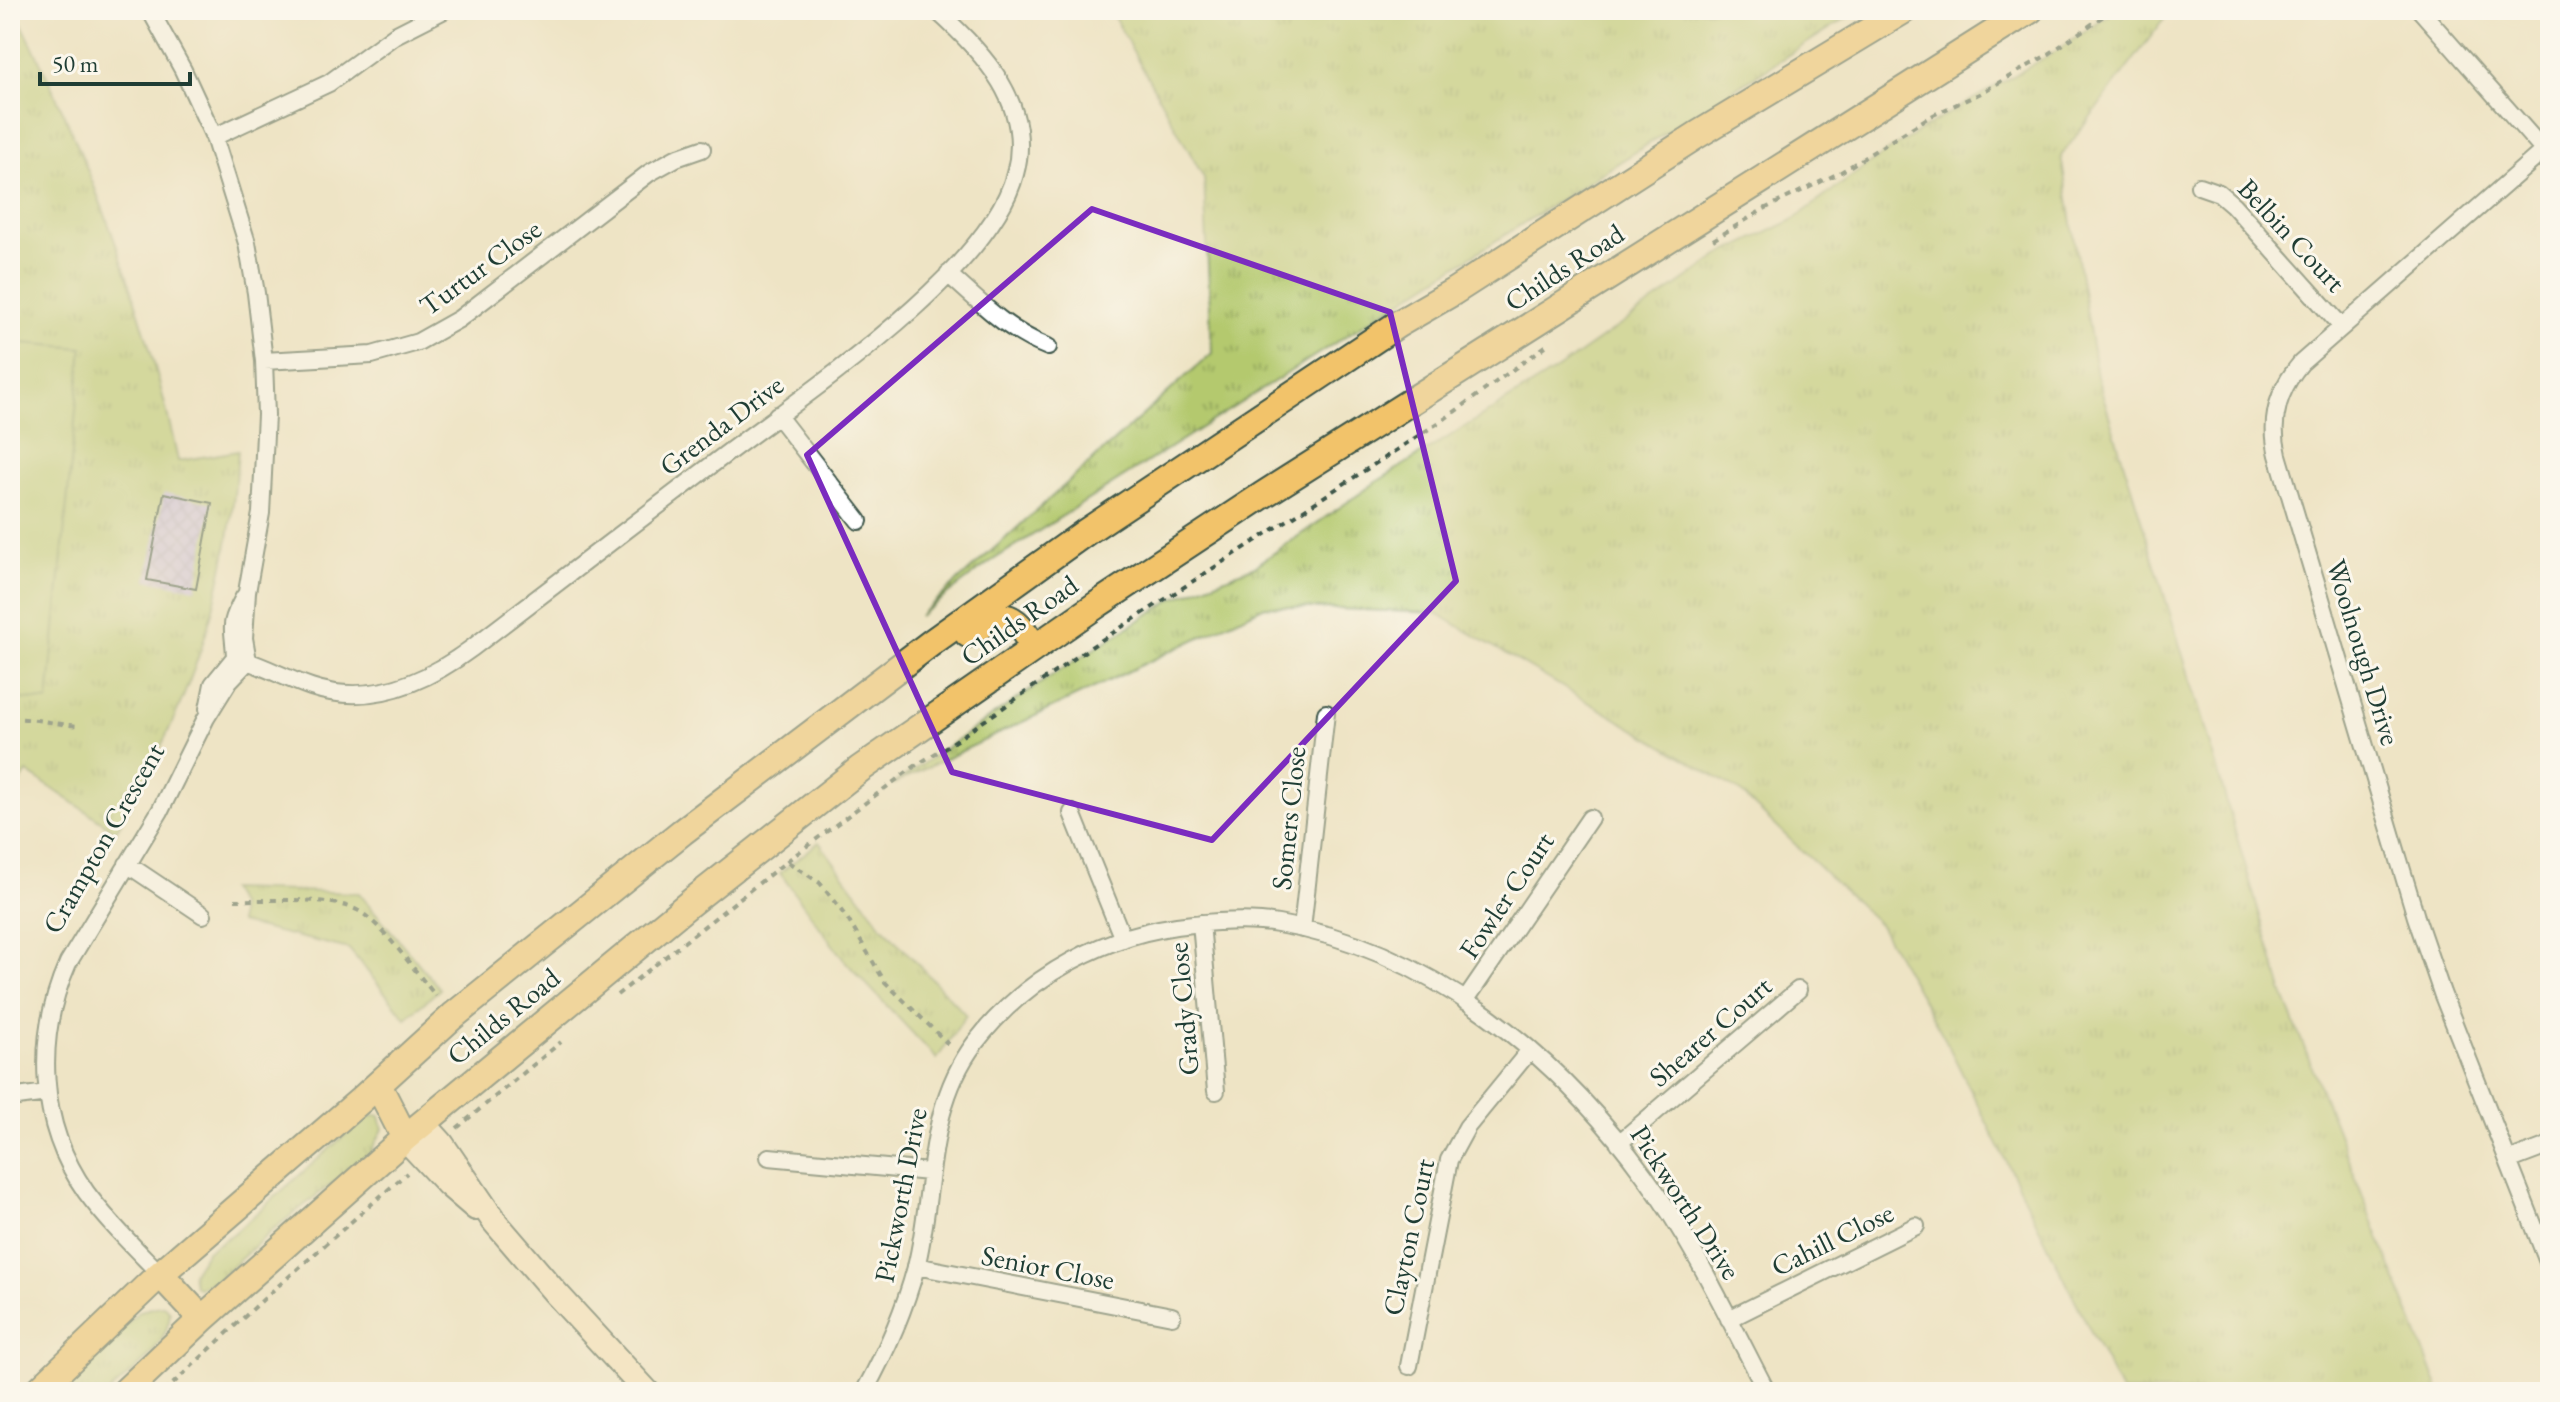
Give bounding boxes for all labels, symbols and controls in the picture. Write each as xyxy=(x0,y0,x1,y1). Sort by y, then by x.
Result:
scale bar xyxy=(40,36,190,86)
text: 50 m xyxy=(52,48,99,79)
street label: Belbin Court xyxy=(2230,171,2354,299)
street label: Turtur Close xyxy=(412,211,548,323)
street label: Childs Road xyxy=(1497,215,1631,319)
street label: Grenda Drive xyxy=(652,367,790,483)
street label: Woolnough Drive xyxy=(2319,555,2409,749)
street label: Childs Road xyxy=(953,566,1085,674)
street label: Crampton Crescent xyxy=(34,736,172,940)
street label: Somers Close xyxy=(1263,744,1313,891)
street label: Fowler Court xyxy=(1450,825,1562,965)
street label: Grady Close xyxy=(1159,941,1207,1077)
street label: Childs Road xyxy=(439,959,568,1073)
street label: Shearer Court xyxy=(1641,968,1779,1094)
street label: Pickworth Drive xyxy=(865,1105,935,1285)
street label: Pickworth Drive xyxy=(1623,1118,1749,1286)
street label: Clayton Court xyxy=(1374,1155,1442,1319)
street label: Cahill Close xyxy=(1765,1194,1899,1284)
street label: Senior Close xyxy=(978,1236,1118,1298)

